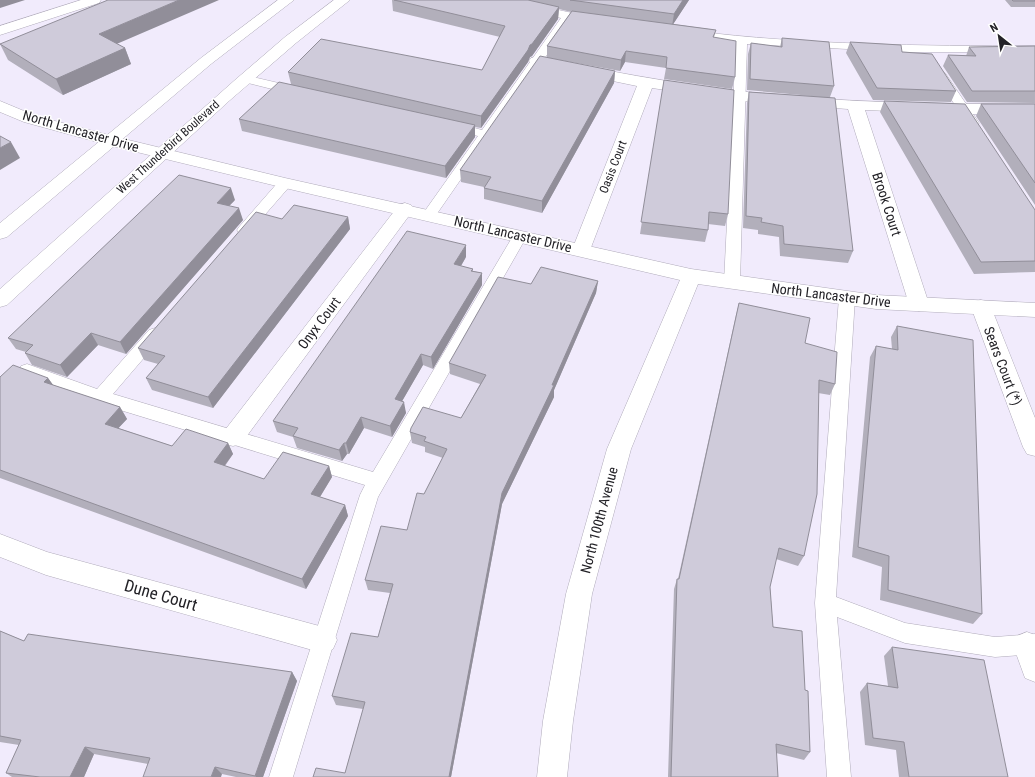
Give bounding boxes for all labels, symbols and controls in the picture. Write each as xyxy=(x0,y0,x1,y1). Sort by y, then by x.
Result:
north arrow xyxy=(979,16,1019,56)
text: N xyxy=(988,20,1001,35)
street label: West Thunderbird Boulevard xyxy=(114,97,222,197)
street label: North Lancaster Drive xyxy=(21,107,141,155)
street label: Oasis Court xyxy=(597,138,630,195)
street label: Brook Court xyxy=(869,170,905,238)
street label: North Lancaster Drive xyxy=(453,213,574,255)
street label: North Lancaster Drive xyxy=(770,280,892,310)
street label: Onyx Court xyxy=(294,294,344,352)
street label: Sears Court (*) xyxy=(980,324,1025,408)
street label: North 100th Avenue xyxy=(577,465,621,575)
street label: Dune Court xyxy=(122,575,200,615)

